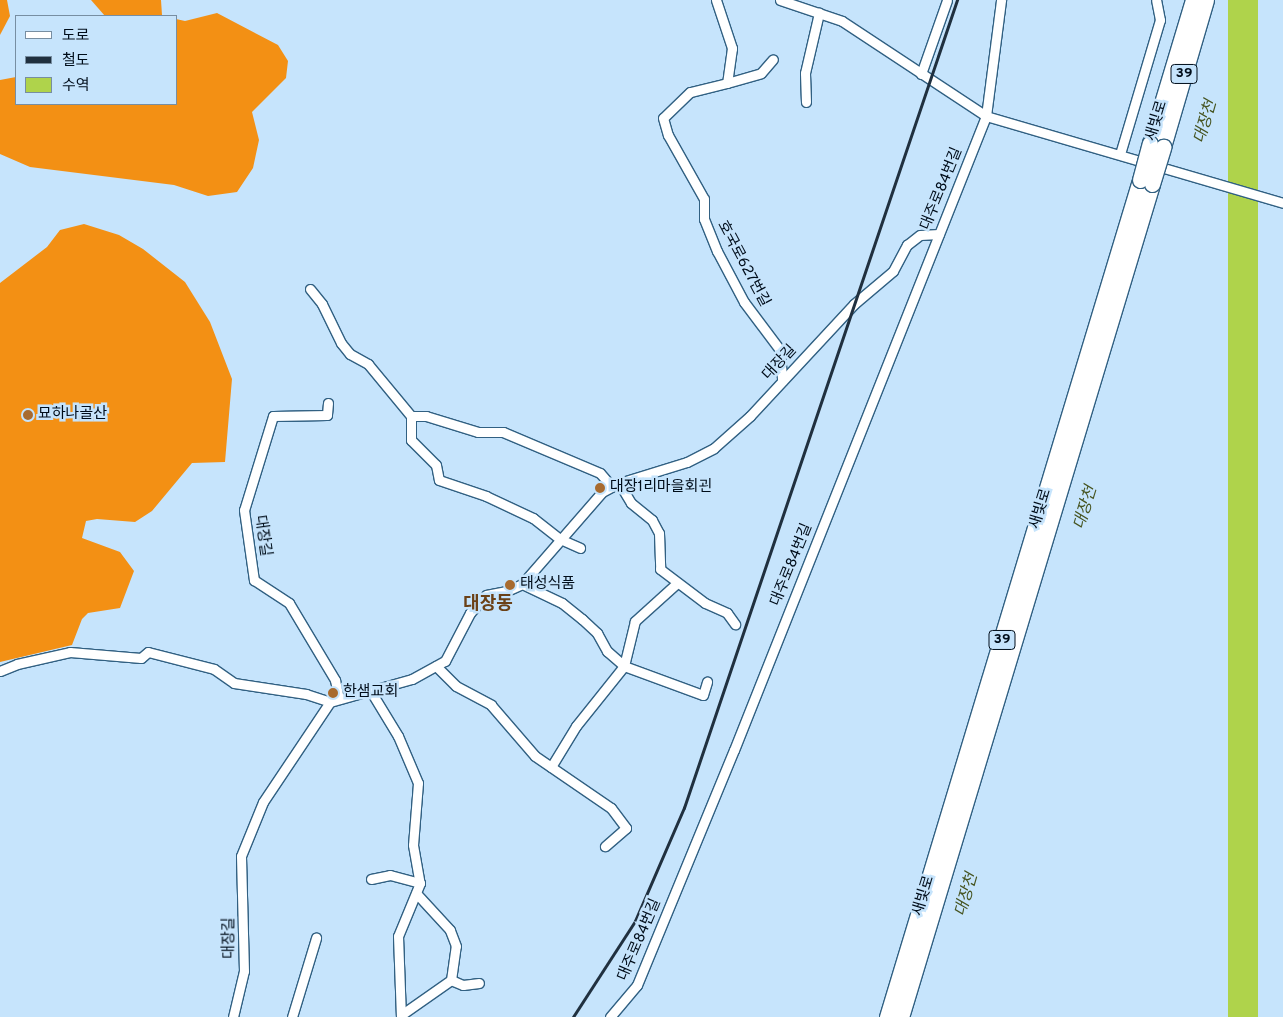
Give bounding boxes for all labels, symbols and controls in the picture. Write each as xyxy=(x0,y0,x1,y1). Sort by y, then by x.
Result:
legend xyxy=(15,15,178,105)
text: 도로 xyxy=(62,27,90,46)
text: 철도 xyxy=(62,52,90,71)
road number: 39 xyxy=(1170,62,1198,86)
text: 수역 xyxy=(62,77,90,96)
water label: 대장천 xyxy=(1191,98,1221,146)
street label: 새빛로 xyxy=(1142,99,1172,143)
street label: 대주로84번길 xyxy=(917,145,967,233)
street label: 호국로627번길 xyxy=(713,218,773,310)
street label: 대장길 xyxy=(759,342,801,384)
place label: 묘하나골산 xyxy=(38,406,107,424)
marker: 묘하나골산 xyxy=(22,409,34,421)
place label: 대장1리마을회괸 xyxy=(610,479,712,497)
marker: 대장1리마을회괸 xyxy=(594,482,606,494)
water label: 대장천 xyxy=(1070,484,1102,532)
street label: 새빛로 xyxy=(1026,487,1056,531)
street label: 대장길 xyxy=(250,514,274,558)
street label: 대주로84번길 xyxy=(767,521,817,609)
place label: 태성식품 xyxy=(520,576,575,594)
marker: 태성식품 xyxy=(504,579,516,591)
district label: 대장동 xyxy=(463,594,513,616)
road number: 39 xyxy=(988,628,1016,652)
place label: 한샘교회 xyxy=(343,684,398,702)
marker: 한샘교회 xyxy=(327,687,339,699)
water label: 대장천 xyxy=(952,871,982,919)
street label: 새빛로 xyxy=(909,874,939,918)
street label: 대주로84번길 xyxy=(615,896,665,984)
street label: 대장길 xyxy=(221,917,239,959)

